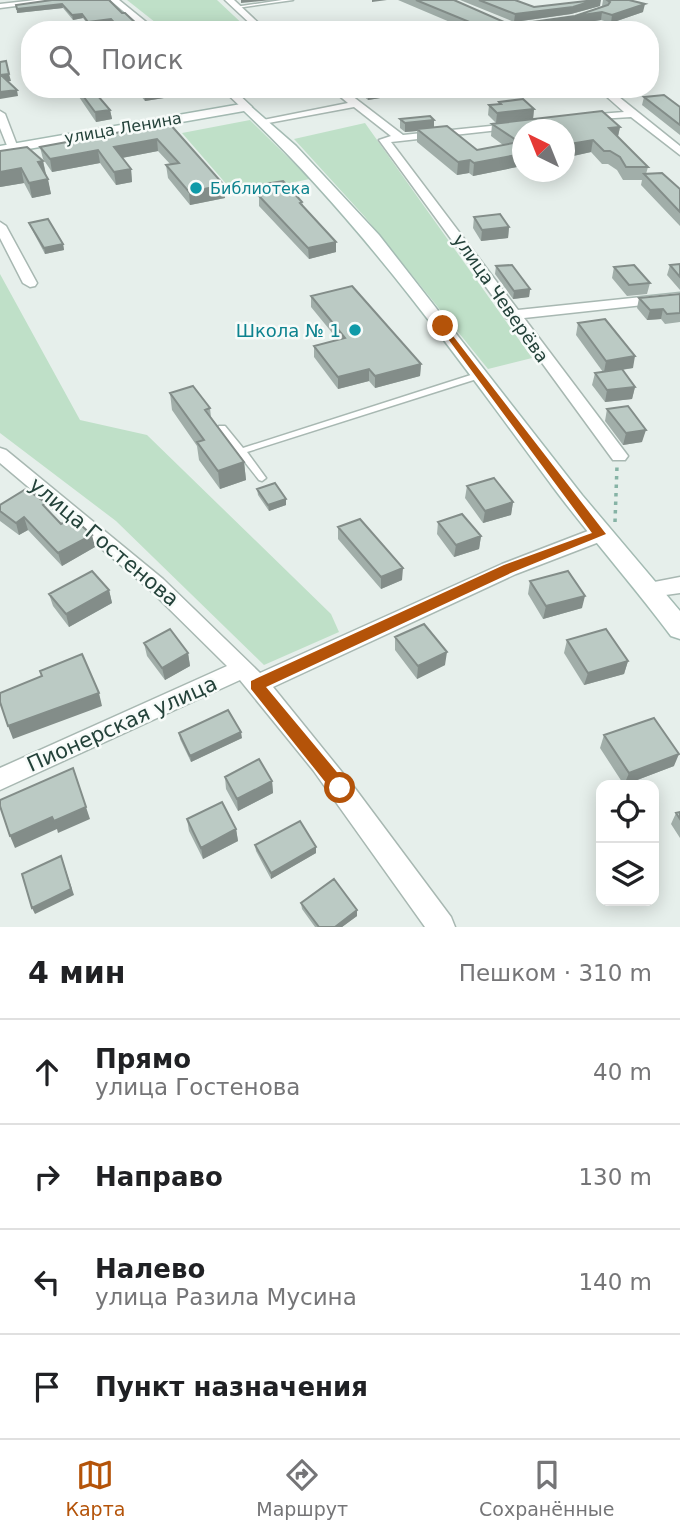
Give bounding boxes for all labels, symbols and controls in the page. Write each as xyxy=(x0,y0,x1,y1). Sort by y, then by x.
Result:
search box xyxy=(21,21,659,98)
icon: search xyxy=(45,41,83,79)
text: Поиск xyxy=(101,45,183,75)
street label: улица Ленина xyxy=(63,108,183,148)
north arrow xyxy=(512,119,575,182)
place label: Библиотека xyxy=(210,179,310,198)
marker: Библиотека xyxy=(188,180,204,196)
street label: улица Чеверёва xyxy=(449,230,553,366)
route end xyxy=(427,310,458,341)
place label: Школа № 1 xyxy=(236,320,341,341)
marker: Школа № 1 xyxy=(347,322,363,338)
street label: улица Гостенова xyxy=(24,473,184,611)
street label: Пионерская улица xyxy=(23,671,221,777)
route start xyxy=(324,772,355,803)
map controls xyxy=(596,780,659,906)
button: locate xyxy=(596,780,659,843)
button: layers xyxy=(596,843,659,906)
text: 4 мин xyxy=(28,955,126,990)
text: Пешком · 310 m xyxy=(459,960,652,986)
text: Прямо xyxy=(95,1044,191,1074)
icon: ahead xyxy=(28,1053,66,1091)
text: 40 m xyxy=(593,1059,652,1085)
text: улица Гостенова xyxy=(95,1074,300,1100)
icon: right xyxy=(28,1158,66,1196)
text: Направо xyxy=(95,1162,223,1192)
text: 130 m xyxy=(578,1164,652,1190)
text: Налево xyxy=(95,1254,205,1284)
icon: left xyxy=(28,1263,66,1301)
text: 140 m xyxy=(578,1269,652,1295)
text: улица Разила Мусина xyxy=(95,1284,357,1310)
icon: arrive xyxy=(28,1368,66,1406)
text: Пункт назначения xyxy=(95,1372,368,1402)
tab: Карта xyxy=(65,1456,125,1520)
tab: Маршрут xyxy=(256,1456,348,1520)
tab: Сохранённые xyxy=(479,1456,615,1520)

